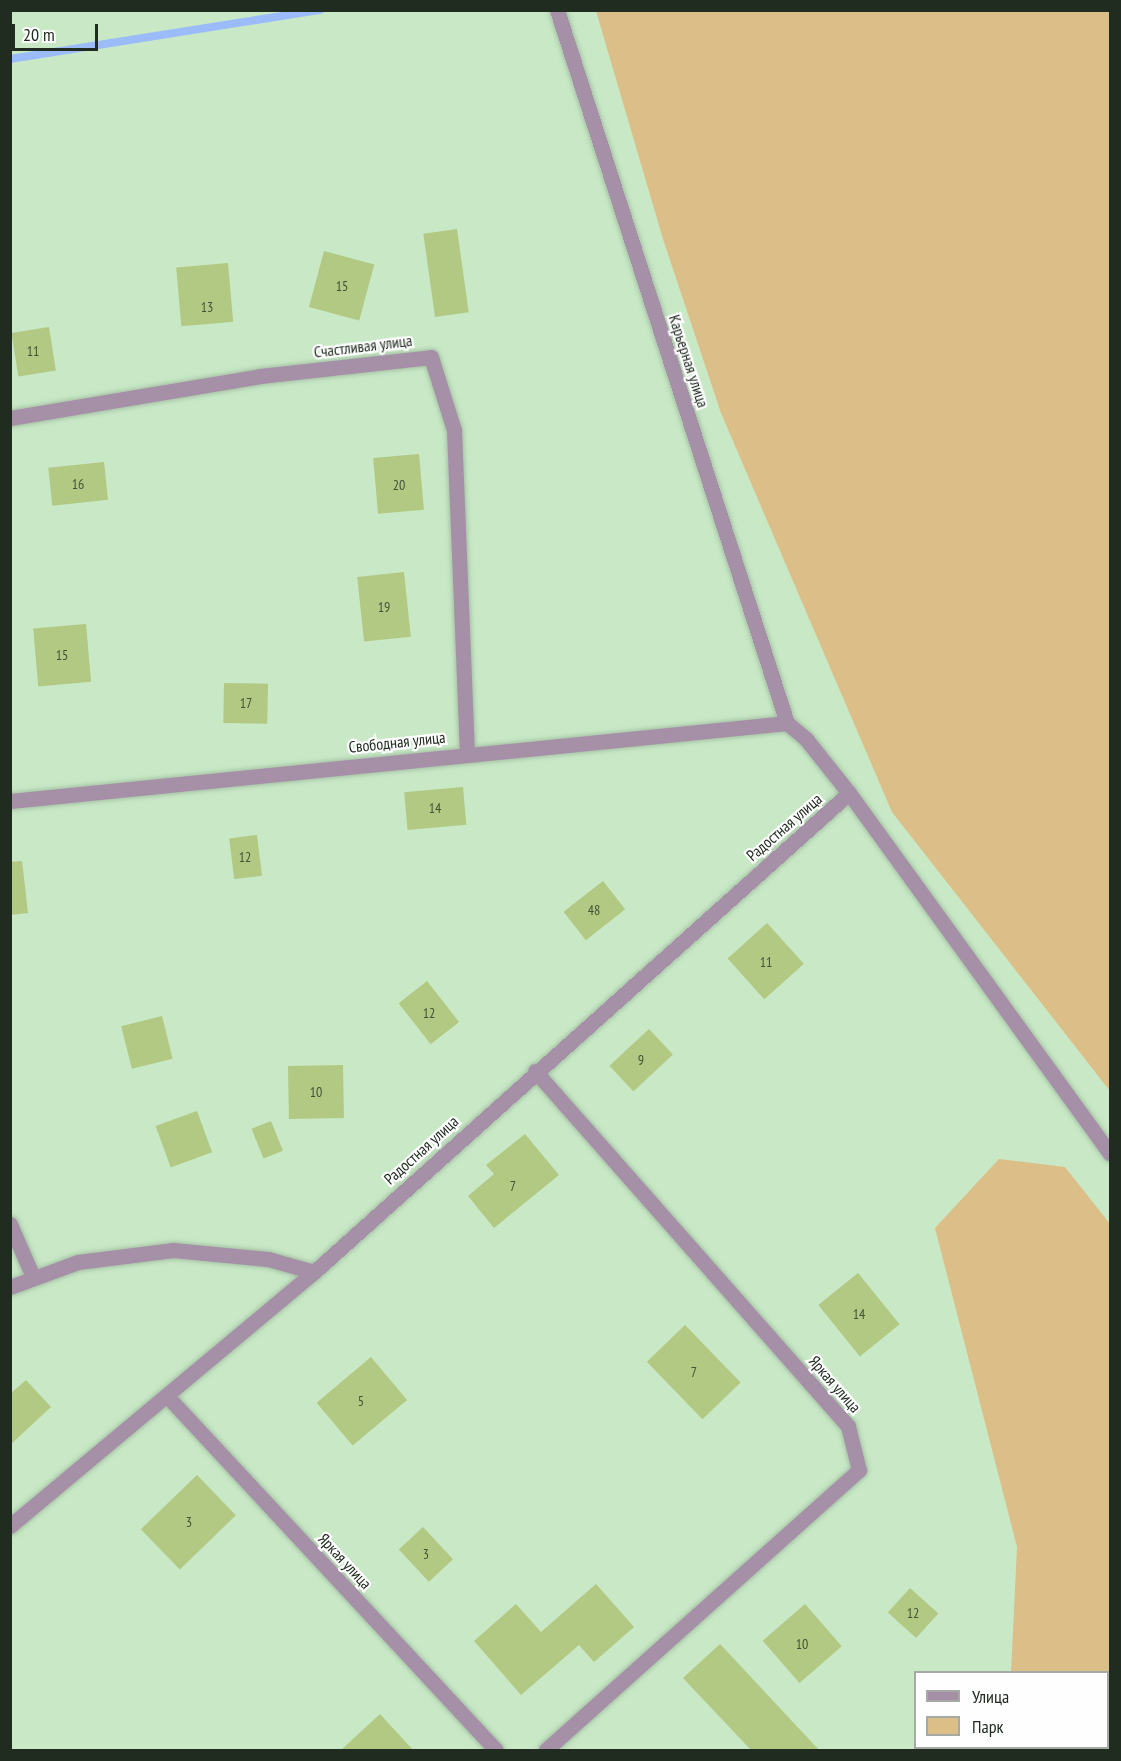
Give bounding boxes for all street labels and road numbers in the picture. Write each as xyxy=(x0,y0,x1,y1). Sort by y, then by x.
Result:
street label: Карьерная улица xyxy=(665,312,713,410)
street label: Счастливая улица xyxy=(313,330,413,362)
street label: Свободная улица xyxy=(348,727,446,757)
street label: Радостная улица xyxy=(742,789,826,865)
street label: Радостная улица xyxy=(380,1112,462,1188)
street label: Яркая улица xyxy=(805,1352,865,1416)
street label: Яркая улица xyxy=(314,1529,376,1593)

